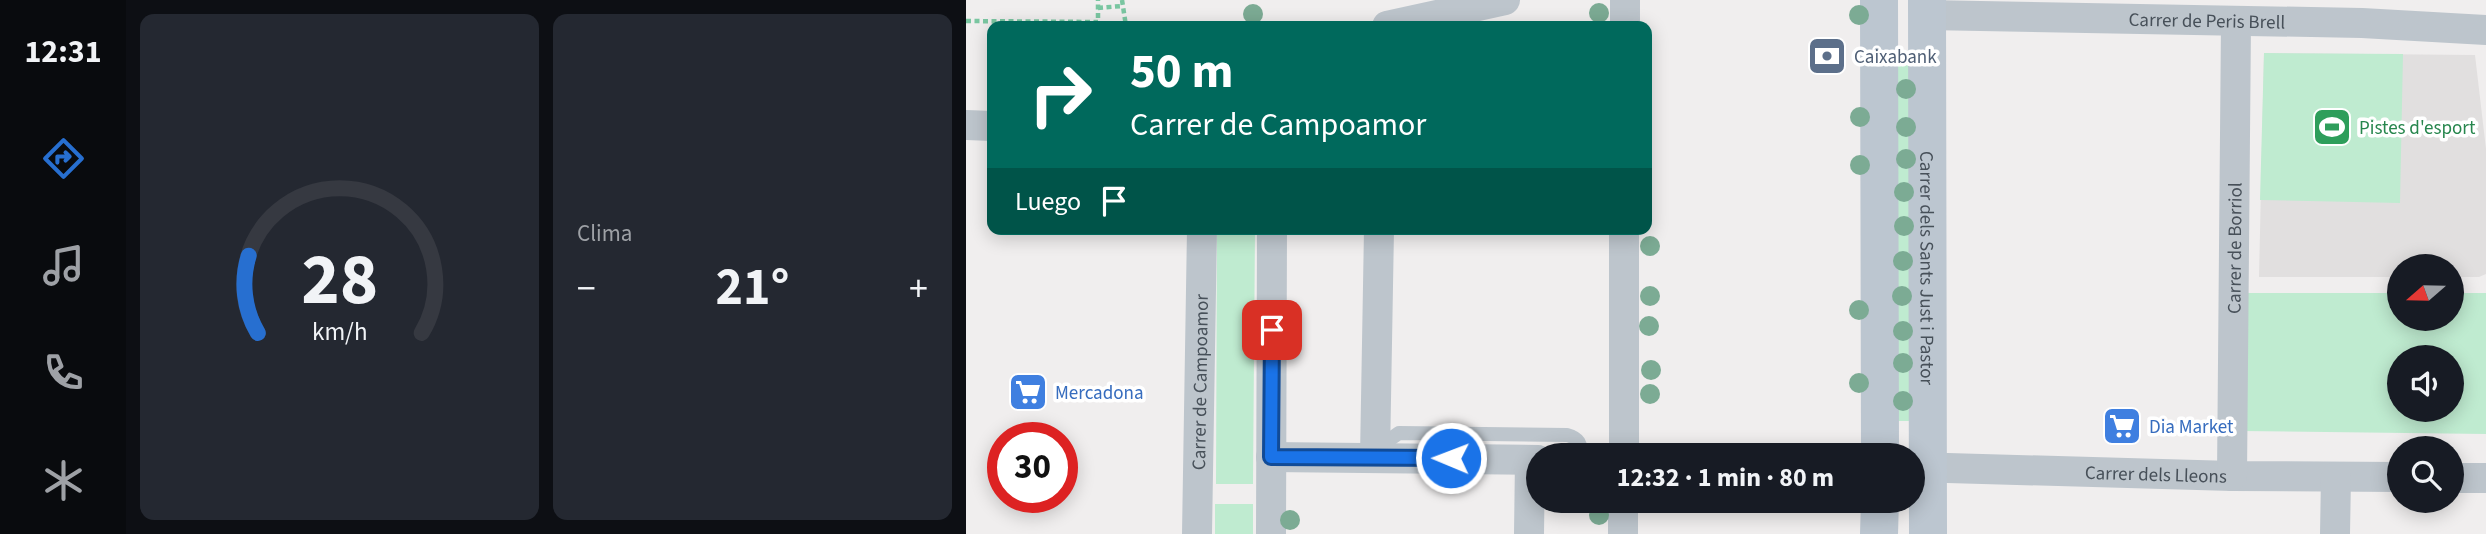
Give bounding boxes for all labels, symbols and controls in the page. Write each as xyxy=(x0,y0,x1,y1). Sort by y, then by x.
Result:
street label: Carrer de Peris Brell xyxy=(2128,7,2286,37)
text: 12:31 xyxy=(24,29,102,75)
bank icon: Caixabank xyxy=(1806,35,1848,77)
text: 50 m xyxy=(1130,37,1234,107)
place label: Caixabank xyxy=(1854,44,1937,71)
icon: right xyxy=(1015,49,1106,140)
text: Carrer de Campoamor xyxy=(1130,102,1426,148)
sports icon: Pistes d'esport xyxy=(2311,106,2353,148)
place label: Pistes d'esport xyxy=(2359,115,2476,142)
icon: directions xyxy=(39,134,88,183)
street label: Carrer dels Sants Just i Pastor xyxy=(1912,151,1940,385)
icon: arrive xyxy=(1095,182,1133,220)
street label: Carrer de Borriol xyxy=(2221,182,2250,314)
text: Luego xyxy=(1015,183,1081,220)
text: Clima xyxy=(577,217,632,250)
text: 28 xyxy=(301,228,378,332)
icon: music xyxy=(39,241,88,290)
text: 21° xyxy=(716,251,789,325)
north arrow xyxy=(2387,254,2464,331)
map controls xyxy=(2387,254,2464,513)
text: − xyxy=(577,262,596,316)
text: + xyxy=(909,262,928,316)
street label: Carrer de Campoamor xyxy=(1186,293,1216,470)
pin xyxy=(1242,300,1302,360)
icon: arrive xyxy=(1253,311,1291,349)
text: km/h xyxy=(312,314,367,350)
button: sound xyxy=(2387,345,2464,422)
icon: phone xyxy=(39,348,88,397)
supermarket icon: Mercadona xyxy=(1007,371,1049,413)
place label: Mercadona xyxy=(1055,380,1144,407)
supermarket icon: Dia Market xyxy=(2101,405,2143,447)
place label: Dia Market xyxy=(2149,414,2234,441)
position arrow xyxy=(1414,421,1488,495)
speed limit sign: 30 xyxy=(987,422,1078,513)
button: search xyxy=(2387,436,2464,513)
icon: climate xyxy=(39,456,88,505)
text: 12:32 · 1 min · 80 m xyxy=(1617,459,1834,496)
street label: Carrer dels Lleons xyxy=(2084,460,2227,491)

